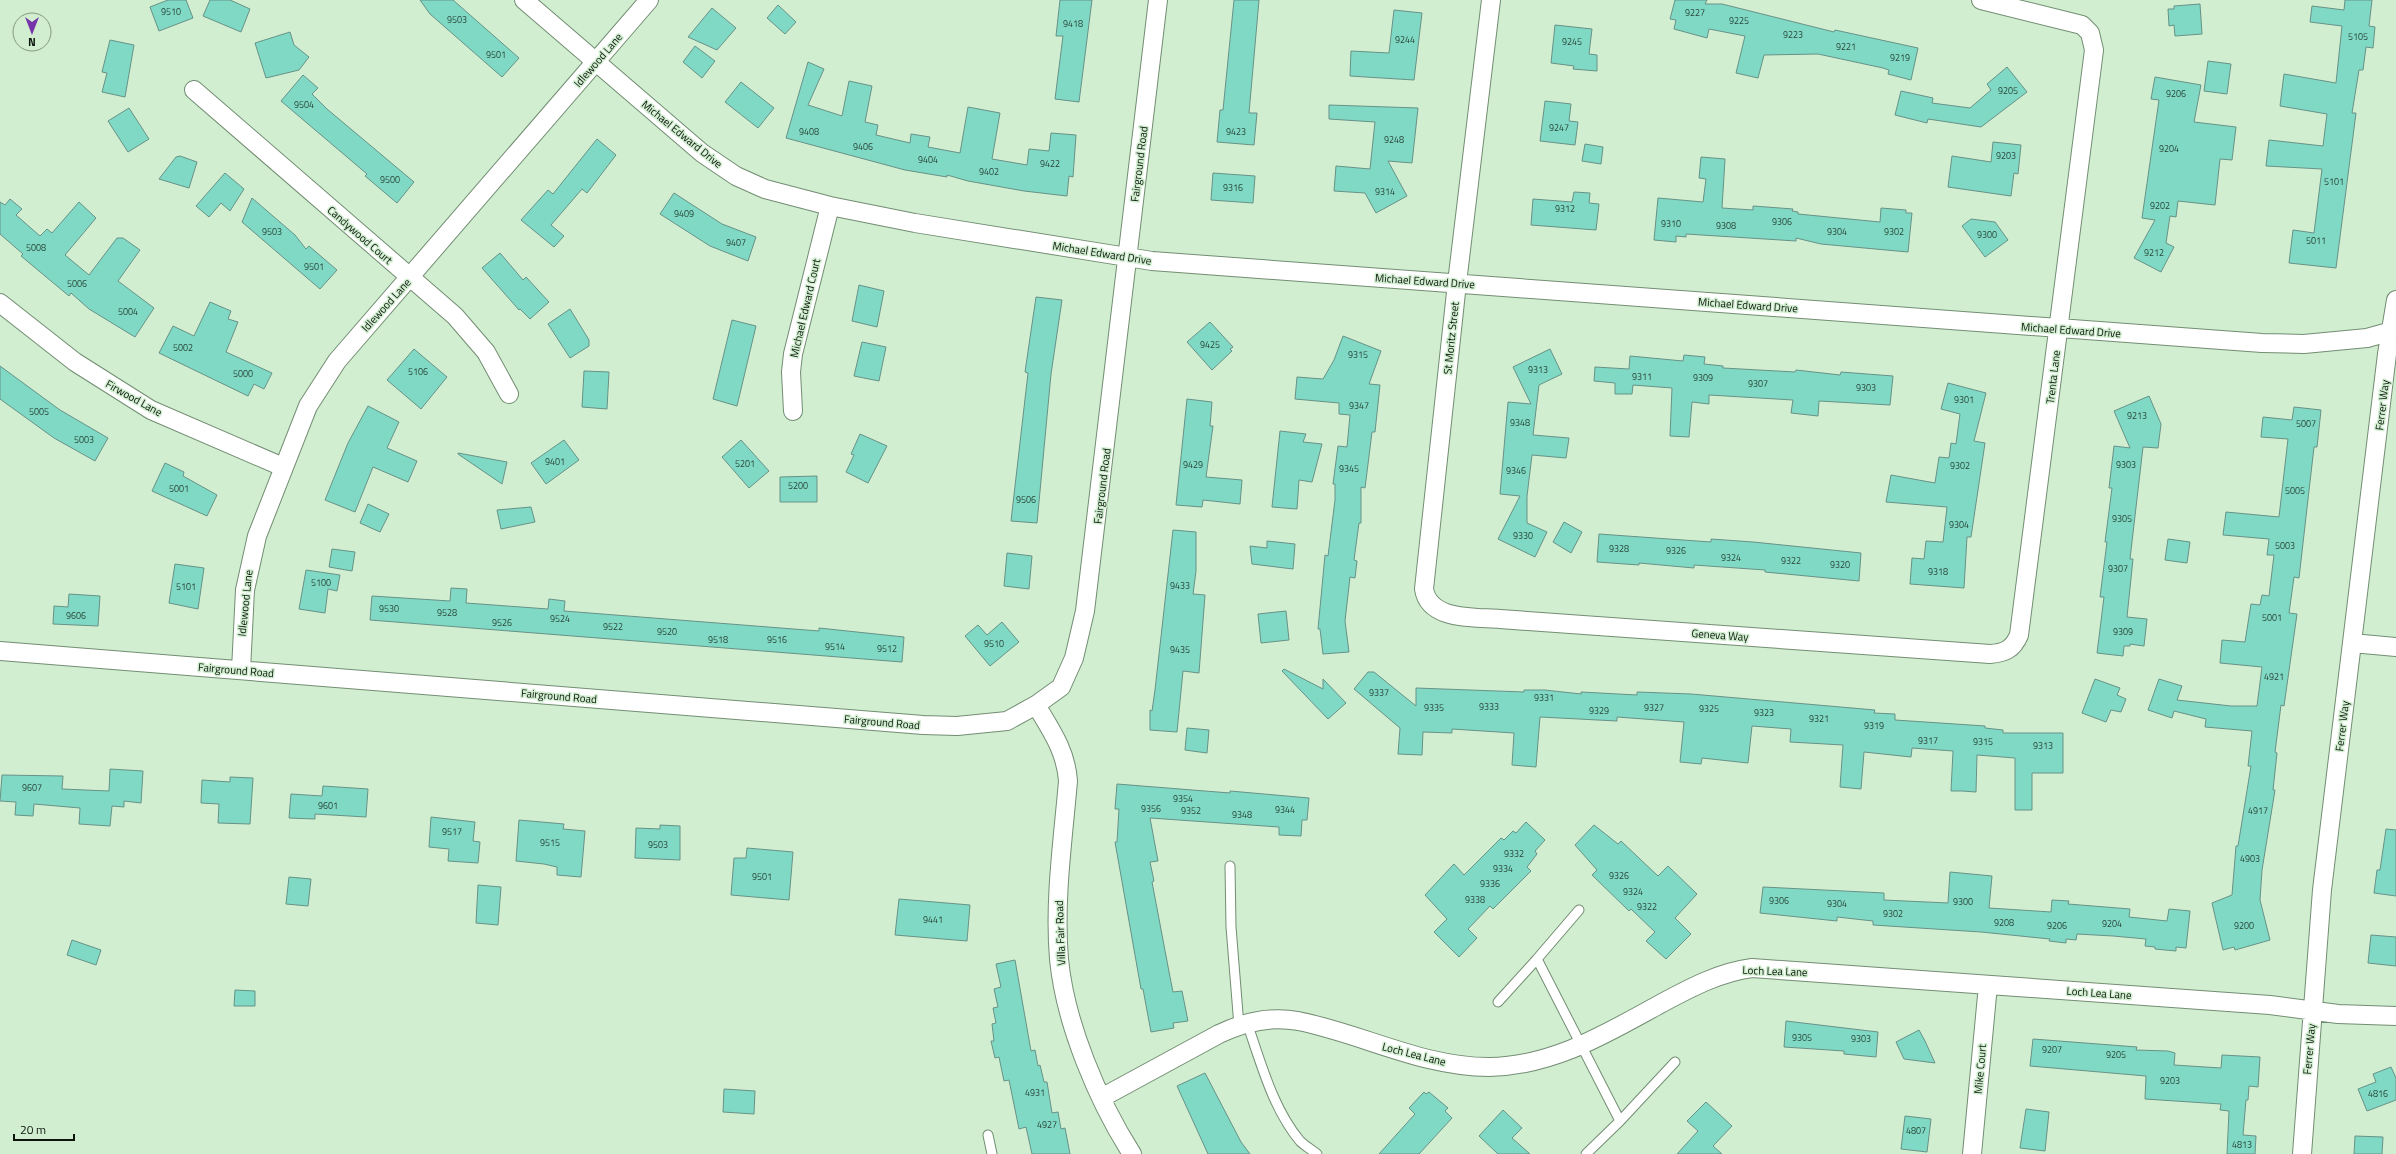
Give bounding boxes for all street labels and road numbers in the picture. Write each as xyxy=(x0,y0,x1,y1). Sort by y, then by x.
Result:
street label: Idlewood Lane xyxy=(570,29,626,91)
street label: Michael Edward Drive xyxy=(638,96,726,172)
street label: Fairground Road xyxy=(1126,125,1152,203)
street label: Candywood Court xyxy=(324,202,396,268)
street label: Michael Edward Drive xyxy=(1051,237,1153,269)
street label: Michael Edward Court xyxy=(786,257,824,359)
street label: Michael Edward Drive xyxy=(1375,270,1476,292)
street label: Idlewood Lane xyxy=(358,274,415,335)
street label: Michael Edward Drive xyxy=(1698,294,1799,316)
street label: St Moritz Street xyxy=(1439,301,1463,375)
street label: Michael Edward Drive xyxy=(2021,319,2122,341)
street label: Trenta Lane xyxy=(2042,349,2064,405)
street label: Firwood Lane xyxy=(103,376,166,420)
street label: Ferrer Way xyxy=(2371,378,2393,431)
street label: Fairground Road xyxy=(1089,447,1115,525)
street label: Idlewood Lane xyxy=(234,568,257,637)
street label: Geneva Way xyxy=(1691,625,1750,645)
street label: Fairground Road xyxy=(197,659,275,681)
street label: Fairground Road xyxy=(520,685,598,707)
street label: Ferrer Way xyxy=(2331,699,2353,752)
street label: Fairground Road xyxy=(843,711,921,733)
street label: Villa Fair Road xyxy=(1051,900,1069,966)
street label: Loch Lea Lane xyxy=(1742,962,1808,980)
street label: Loch Lea Lane xyxy=(2066,983,2132,1003)
street label: Ferrer Way xyxy=(2299,1022,2319,1075)
street label: Loch Lea Lane xyxy=(1380,1038,1448,1070)
street label: Mike Court xyxy=(1970,1043,1990,1095)

